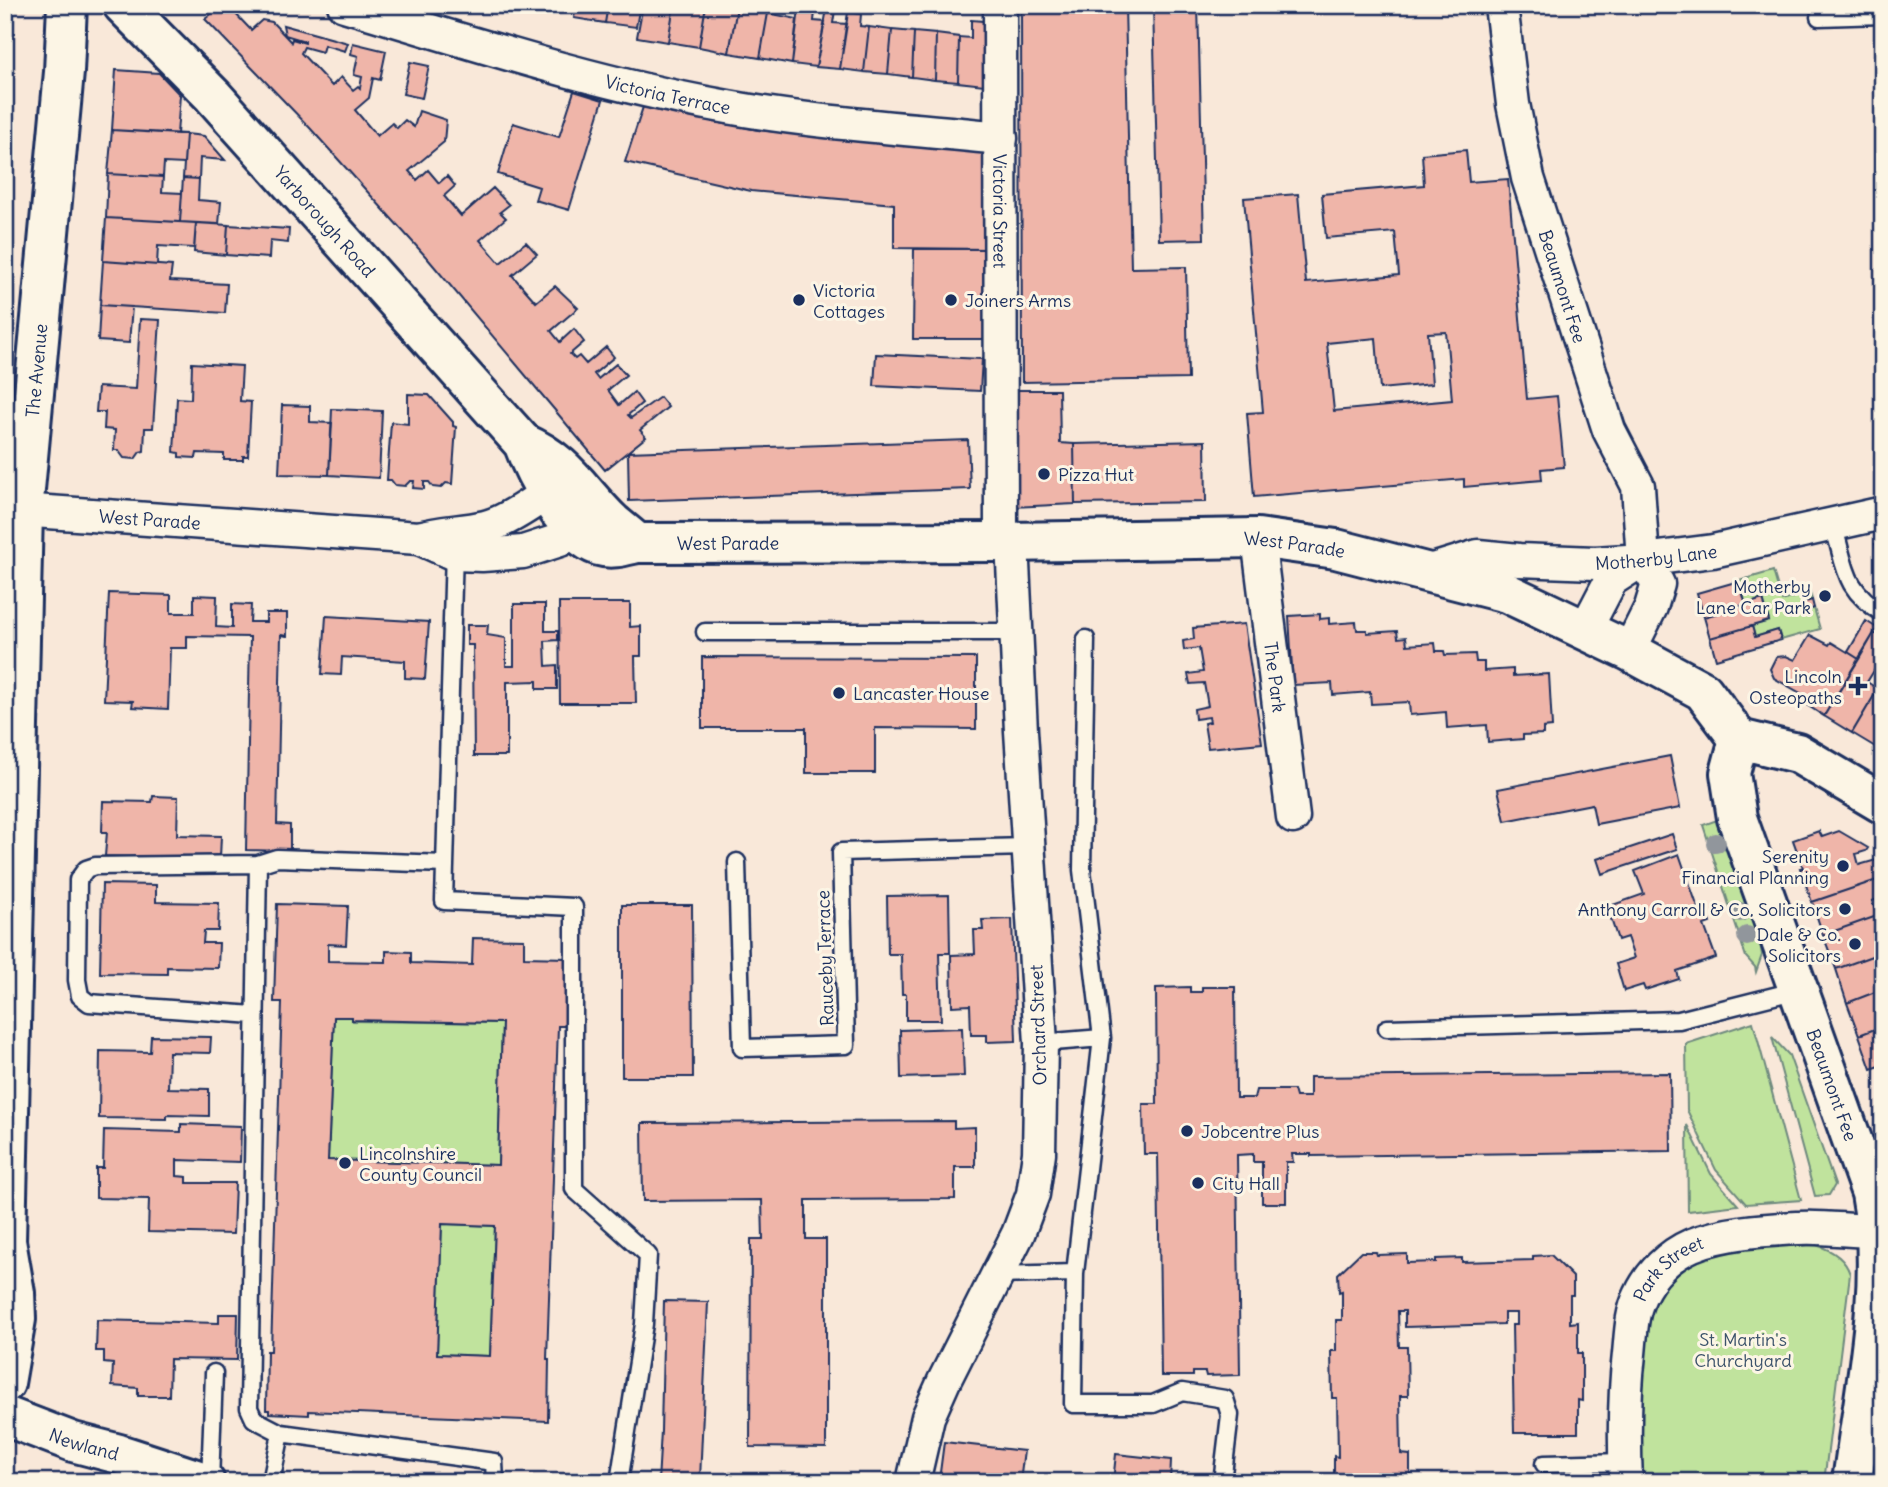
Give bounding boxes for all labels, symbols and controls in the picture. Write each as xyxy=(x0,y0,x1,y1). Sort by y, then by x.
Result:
street label: Victoria Terrace xyxy=(603,69,732,119)
street label: Victoria Street xyxy=(989,154,1012,268)
street label: Yarborough Road xyxy=(269,161,381,282)
street label: Beaumont Fee xyxy=(1534,227,1592,346)
place label: Victoria Cottages xyxy=(813,279,885,323)
place label: Joiners Arms xyxy=(965,289,1071,312)
marker: Victoria Cottages xyxy=(791,292,807,308)
marker: Joiners Arms xyxy=(943,292,959,308)
street label: The Avenue xyxy=(20,323,52,418)
place label: Pizza Hut xyxy=(1058,463,1134,486)
marker: Pizza Hut xyxy=(1036,466,1052,482)
street label: West Parade xyxy=(98,504,201,534)
street label: West Parade xyxy=(1244,526,1348,562)
street label: West Parade xyxy=(677,531,779,554)
street label: Motherby Lane xyxy=(1594,539,1718,574)
place label: Motherby Lane Car Park xyxy=(1696,575,1811,619)
marker: Motherby Lane Car Park xyxy=(1817,588,1833,604)
street label: The Park xyxy=(1260,640,1291,714)
place label: Lincoln Osteopaths xyxy=(1749,665,1842,709)
marker: Lincoln Osteopaths xyxy=(1848,676,1868,696)
place label: Lancaster House xyxy=(853,682,990,705)
marker: Lancaster House xyxy=(831,685,847,701)
place label: Serenity Financial Planning xyxy=(1681,845,1829,889)
marker: Serenity Financial Planning xyxy=(1835,858,1851,874)
street label: Rauceby Terrace xyxy=(811,890,839,1026)
place label: Anthony Carroll & Co. Solicitors xyxy=(1578,898,1831,921)
marker: Anthony Carroll & Co. Solicitors xyxy=(1837,901,1853,917)
place label: Dale & Co. Solicitors xyxy=(1756,923,1841,967)
marker: Dale & Co. Solicitors xyxy=(1847,936,1863,952)
street label: Orchard Street xyxy=(1024,964,1052,1086)
street label: Beaumont Fee xyxy=(1802,1026,1863,1144)
place label: Jobcentre Plus xyxy=(1201,1120,1319,1143)
marker: Jobcentre Plus xyxy=(1179,1123,1195,1139)
place label: Lincolnshire County Council xyxy=(359,1142,482,1186)
marker: Lincolnshire County Council xyxy=(337,1155,353,1171)
place label: City Hall xyxy=(1212,1172,1280,1195)
marker: City Hall xyxy=(1190,1175,1206,1191)
street label: Park Street xyxy=(1628,1230,1706,1305)
park label: St. Martin's Churchyard xyxy=(1694,1328,1792,1372)
street label: Newland xyxy=(46,1422,122,1465)

